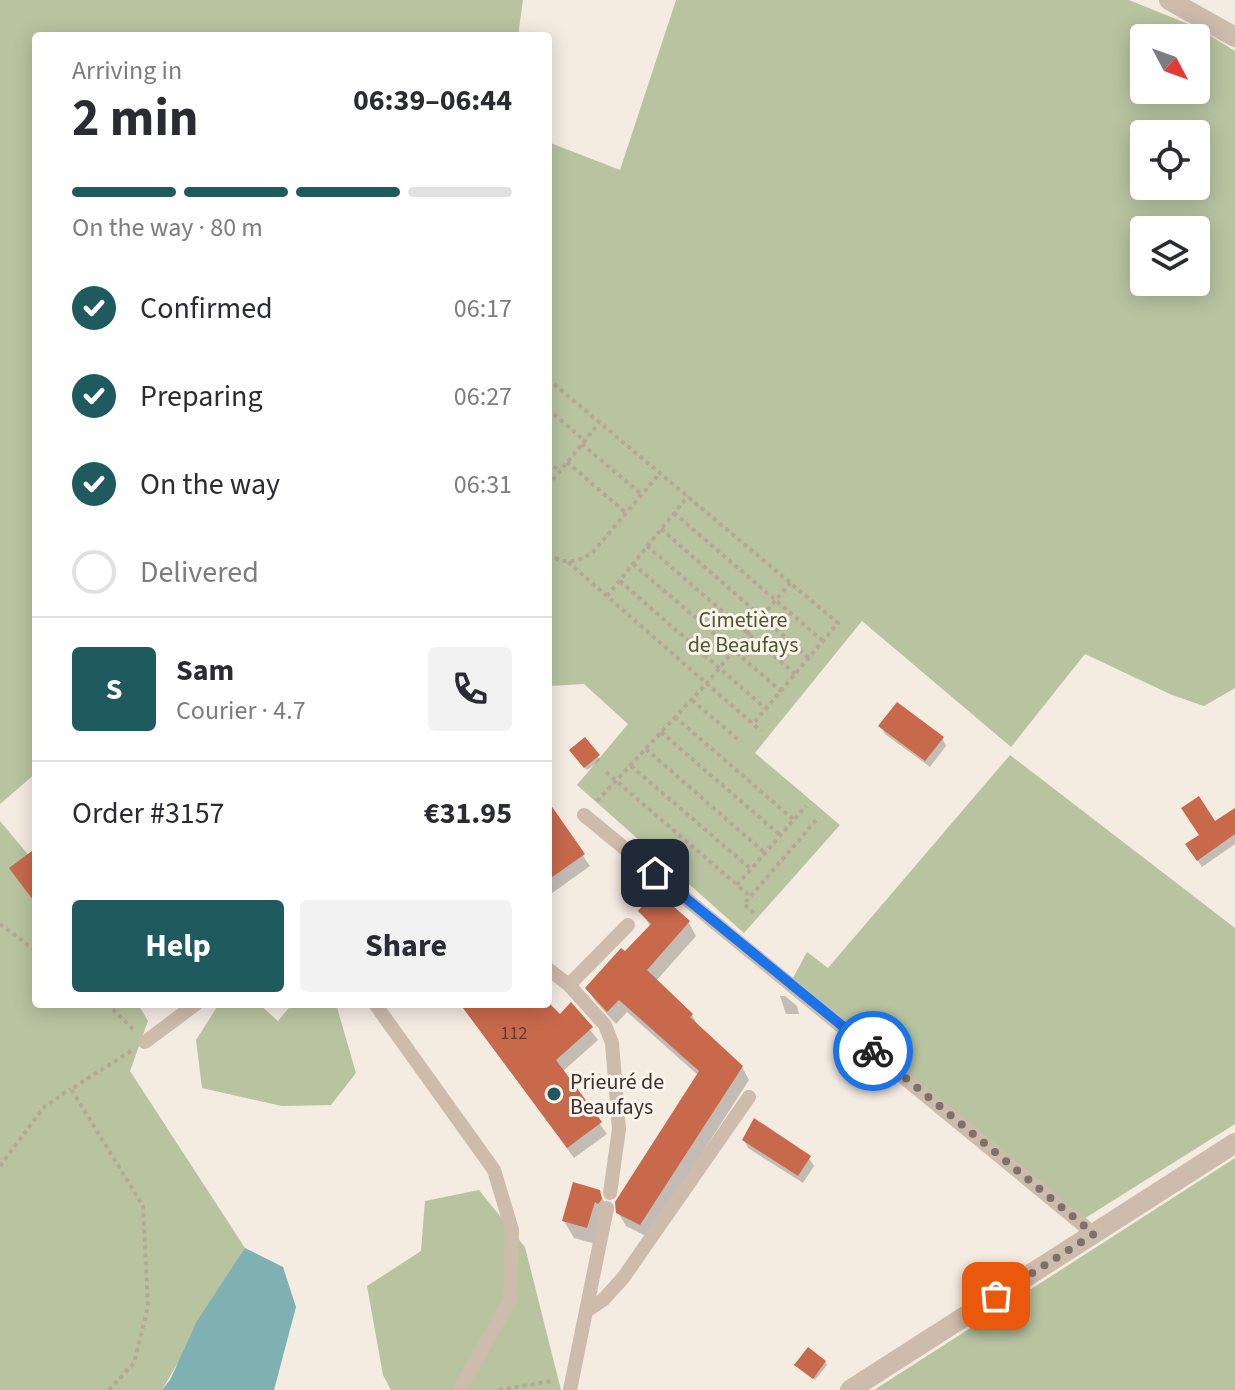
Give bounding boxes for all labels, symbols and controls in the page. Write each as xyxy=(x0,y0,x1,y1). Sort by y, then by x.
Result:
north arrow xyxy=(1130,24,1210,104)
map controls xyxy=(1130,24,1210,296)
text: Arriving in xyxy=(72,52,182,89)
text: 06:39–06:44 xyxy=(353,79,512,122)
text: 2 min xyxy=(72,82,199,156)
button: locate xyxy=(1130,120,1210,200)
text: On the way · 80 m xyxy=(72,209,263,246)
button: layers xyxy=(1130,216,1210,296)
icon: check xyxy=(72,286,116,330)
text: Confirmed xyxy=(140,287,273,330)
text: 06:17 xyxy=(454,290,512,327)
icon: check xyxy=(72,374,116,418)
text: Preparing xyxy=(140,375,263,418)
text: 06:27 xyxy=(454,378,512,415)
icon: check xyxy=(72,462,116,506)
text: On the way xyxy=(140,463,280,506)
text: 06:31 xyxy=(454,466,512,503)
text: Delivered xyxy=(140,551,259,594)
park label: Cimetière de Beaufays xyxy=(688,604,798,661)
button: phone xyxy=(428,647,512,731)
text: Sam xyxy=(176,649,234,692)
text: S xyxy=(106,668,122,711)
text: Courier · 4.7 xyxy=(176,692,306,729)
text: Order #3157 xyxy=(72,792,225,835)
text: €31.95 xyxy=(424,792,512,835)
pin xyxy=(621,839,689,907)
icon: home xyxy=(633,851,677,895)
button: Help xyxy=(72,900,284,992)
button: Share xyxy=(300,900,512,992)
courier xyxy=(833,1011,913,1091)
house number: 112 xyxy=(501,1021,527,1046)
icon: bike xyxy=(851,1029,895,1073)
place label: Prieuré de Beaufays xyxy=(570,1066,664,1123)
marker: Prieuré de Beaufays xyxy=(545,1085,563,1103)
pin xyxy=(962,1262,1030,1330)
icon: bag xyxy=(974,1274,1018,1318)

